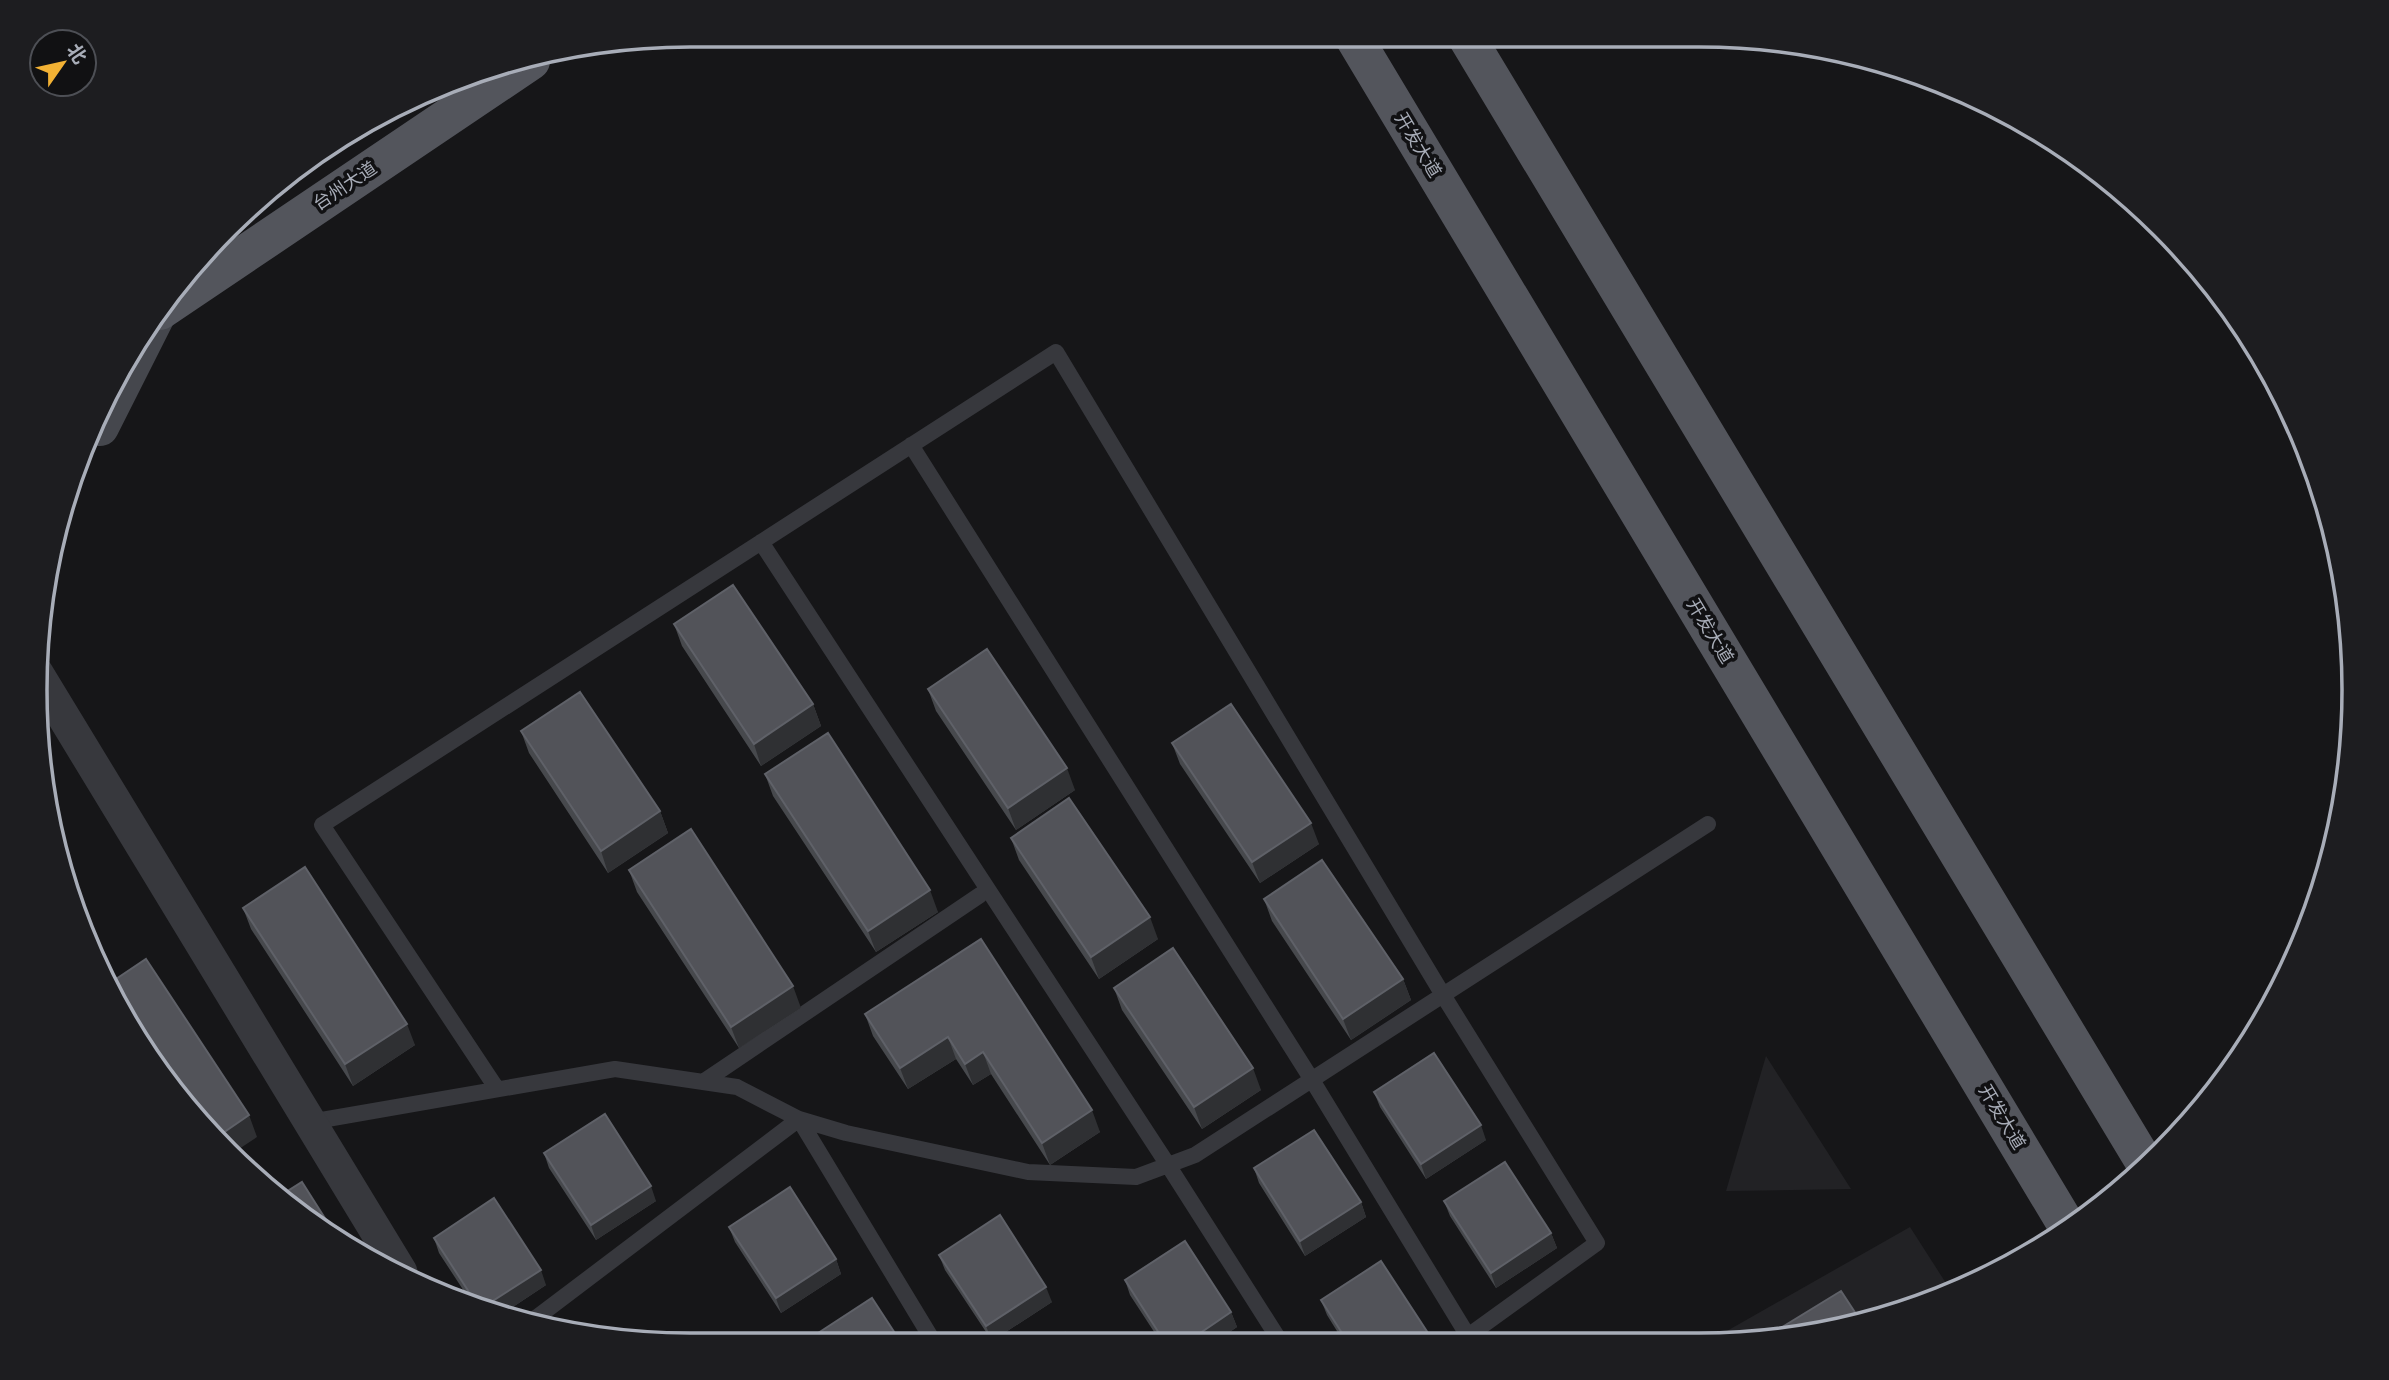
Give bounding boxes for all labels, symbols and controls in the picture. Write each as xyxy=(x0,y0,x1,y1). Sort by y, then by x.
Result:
north arrow xyxy=(28,28,98,98)
text: 北 xyxy=(60,39,92,69)
street label: 开发大道 xyxy=(1389,108,1447,182)
street label: 台州大道 xyxy=(308,156,382,216)
street label: 开发大道 xyxy=(1681,594,1739,668)
street label: 开发大道 xyxy=(1973,1080,2031,1154)

